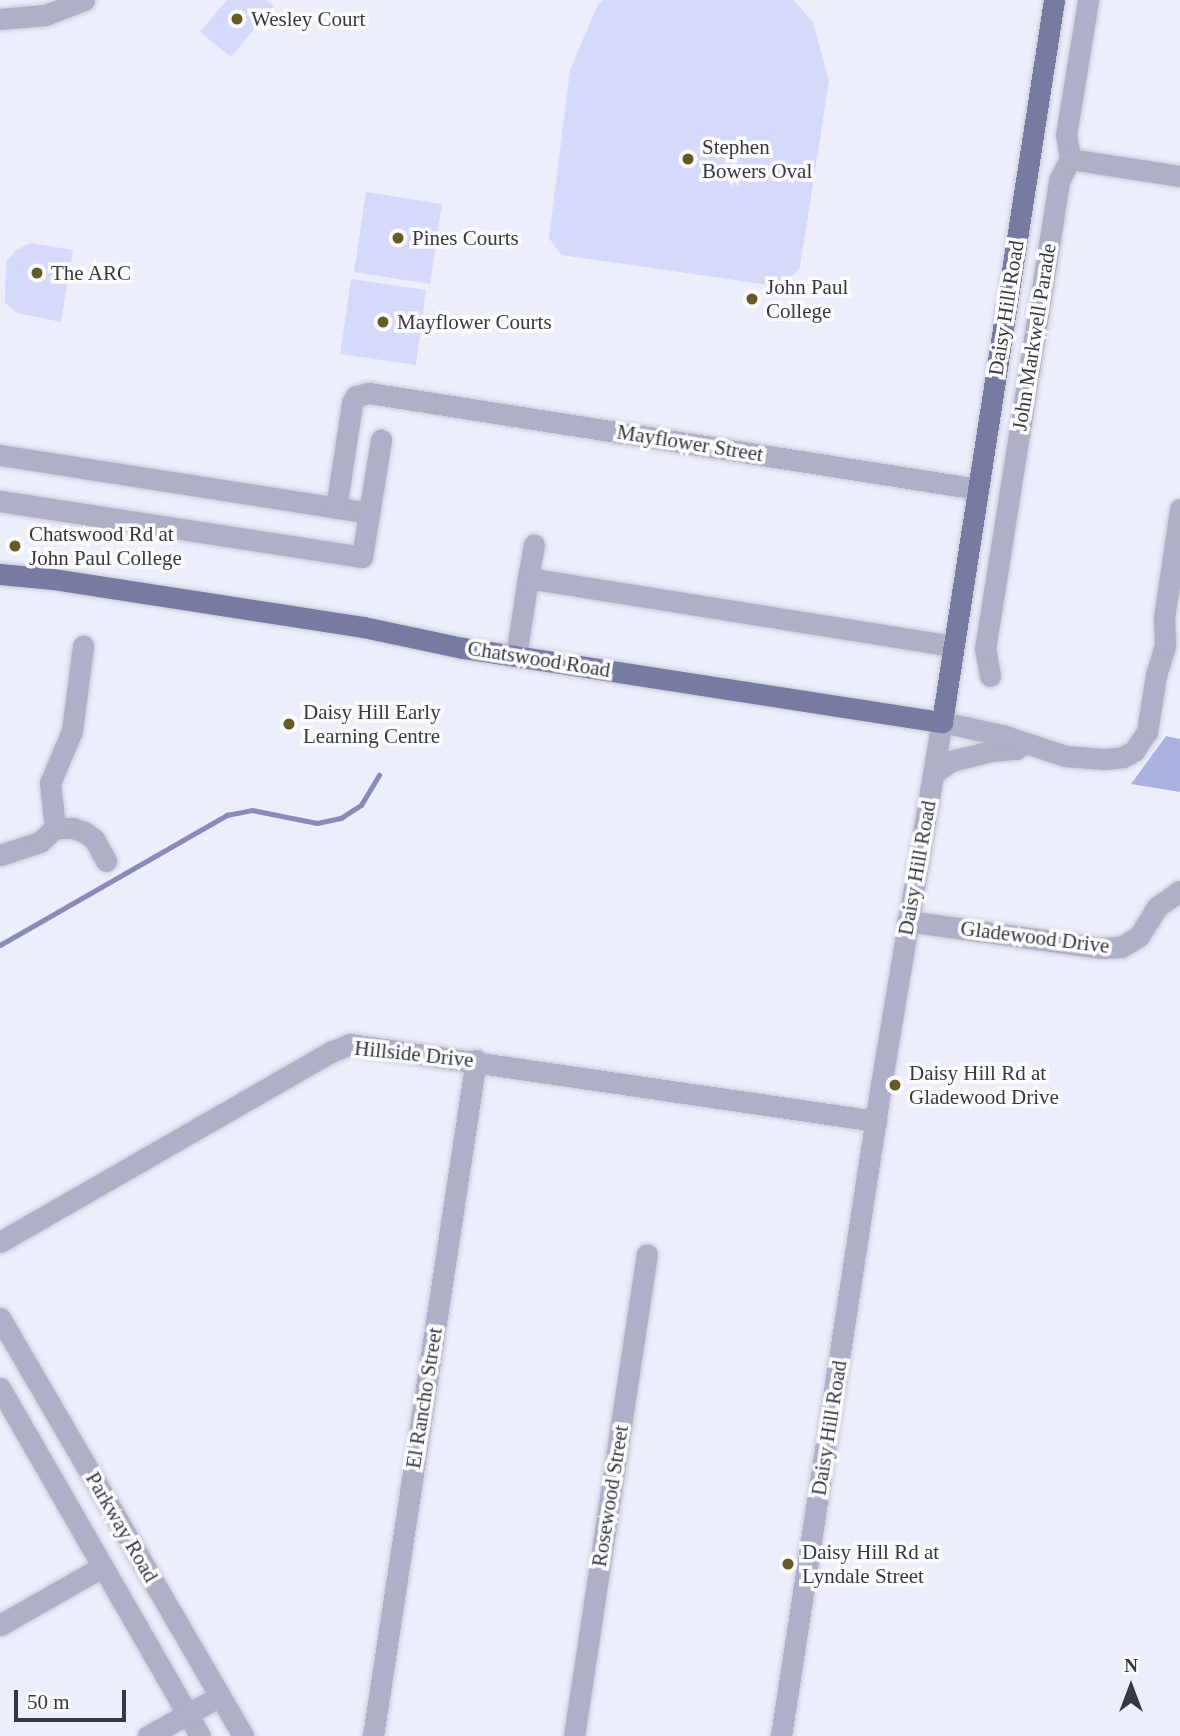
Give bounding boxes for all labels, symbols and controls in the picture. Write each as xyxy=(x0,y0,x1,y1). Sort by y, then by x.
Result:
place label: Wesley Court xyxy=(251,6,365,32)
marker: Wesley Court xyxy=(229,11,245,27)
place label: Stephen Bowers Oval xyxy=(702,134,812,184)
marker: Stephen Bowers Oval xyxy=(680,151,696,167)
place label: Pines Courts xyxy=(412,225,519,251)
marker: Pines Courts xyxy=(390,230,406,246)
street label: Daisy Hill Road xyxy=(983,239,1029,377)
street label: John Markwell Parade xyxy=(1007,242,1061,432)
place label: The ARC xyxy=(51,260,132,286)
marker: The ARC xyxy=(29,265,45,281)
place label: John Paul College xyxy=(766,274,848,324)
marker: John Paul College xyxy=(744,291,760,307)
place label: Mayflower Courts xyxy=(397,309,552,335)
marker: Mayflower Courts xyxy=(375,314,391,330)
street label: Mayflower Street xyxy=(615,419,765,467)
place label: Chatswood Rd at John Paul College xyxy=(29,521,182,571)
marker: Chatswood Rd at John Paul College xyxy=(7,538,23,554)
street label: Chatswood Road xyxy=(466,635,612,683)
place label: Daisy Hill Early Learning Centre xyxy=(303,699,441,749)
marker: Daisy Hill Early Learning Centre xyxy=(281,716,297,732)
street label: Daisy Hill Road xyxy=(893,799,941,937)
street label: Gladewood Drive xyxy=(959,915,1111,959)
street label: Hillside Drive xyxy=(353,1035,475,1073)
place label: Daisy Hill Rd at Gladewood Drive xyxy=(909,1060,1059,1110)
marker: Daisy Hill Rd at Gladewood Drive xyxy=(887,1077,903,1093)
street label: El Rancho Street xyxy=(400,1326,448,1470)
street label: Daisy Hill Road xyxy=(806,1359,852,1497)
street label: Rosewood Street xyxy=(586,1423,634,1569)
street label: Parkway Road xyxy=(80,1467,164,1587)
place label: Daisy Hill Rd at Lyndale Street xyxy=(802,1539,939,1589)
marker: Daisy Hill Rd at Lyndale Street xyxy=(780,1556,796,1572)
north arrow xyxy=(1096,1652,1166,1722)
text: N xyxy=(1124,1655,1138,1676)
scale bar xyxy=(18,1676,130,1720)
text: 50 m xyxy=(27,1690,70,1714)

